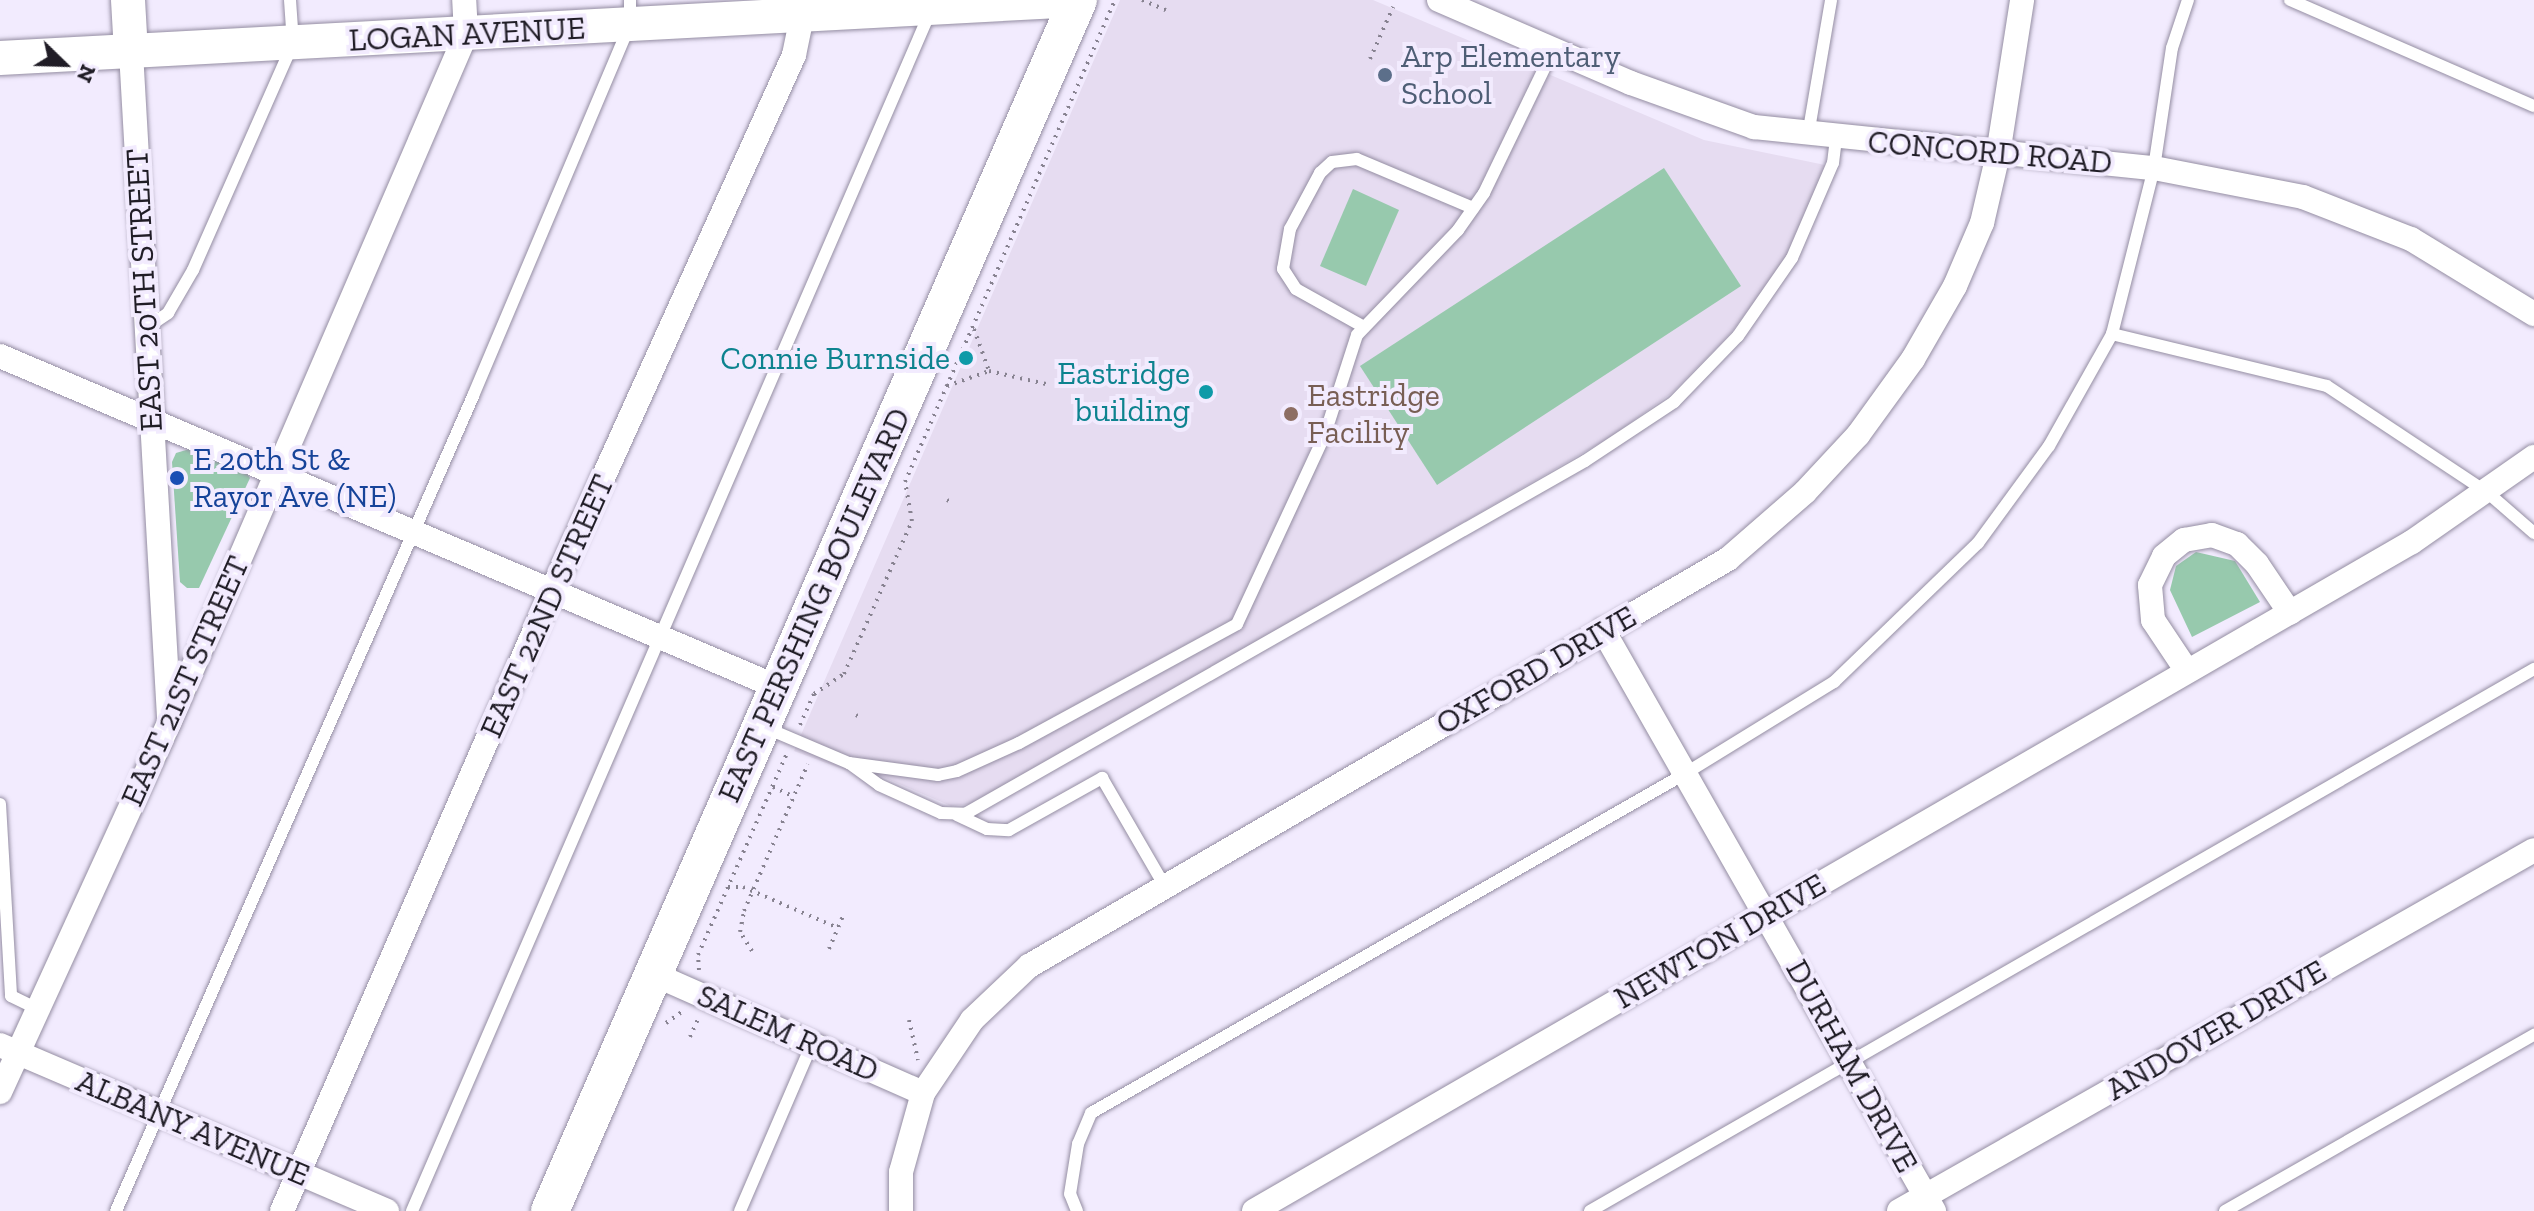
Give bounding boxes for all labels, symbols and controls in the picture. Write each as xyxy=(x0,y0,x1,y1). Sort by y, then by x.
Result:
street label: LOGAN AVENUE xyxy=(347,9,587,59)
north arrow xyxy=(24,24,104,104)
place label: Arp Elementary School xyxy=(1401,38,1621,113)
text: N xyxy=(71,61,102,87)
marker: Arp Elementary School xyxy=(1376,66,1394,84)
street label: CONCORD ROAD xyxy=(1866,122,2114,182)
street label: EAST 20TH STREET xyxy=(117,147,171,433)
place label: Connie Burnside xyxy=(720,339,950,377)
marker: Connie Burnside xyxy=(957,349,975,367)
place label: Eastridge building xyxy=(1057,355,1190,430)
place label: Eastridge Facility xyxy=(1307,377,1440,452)
marker: Eastridge building xyxy=(1197,383,1215,401)
street label: EAST PERSHING BOULEVARD xyxy=(709,402,919,808)
marker: Eastridge Facility xyxy=(1282,405,1300,423)
place label: E 20th St & Rayor Ave (NE) xyxy=(193,441,398,516)
street label: EAST 22ND STREET xyxy=(472,468,622,744)
marker: E 20th St & Rayor Ave (NE) xyxy=(168,469,186,487)
street label: EAST 21ST STREET xyxy=(112,550,258,812)
street label: OXFORD DRIVE xyxy=(1429,597,1643,743)
street label: NEWTON DRIVE xyxy=(1608,865,1832,1017)
street label: ANDOVER DRIVE xyxy=(2099,951,2333,1109)
street label: DURHAM DRIVE xyxy=(1778,953,1926,1179)
street label: SALEM ROAD xyxy=(692,976,884,1090)
street label: ALBANY AVENUE xyxy=(70,1061,316,1195)

